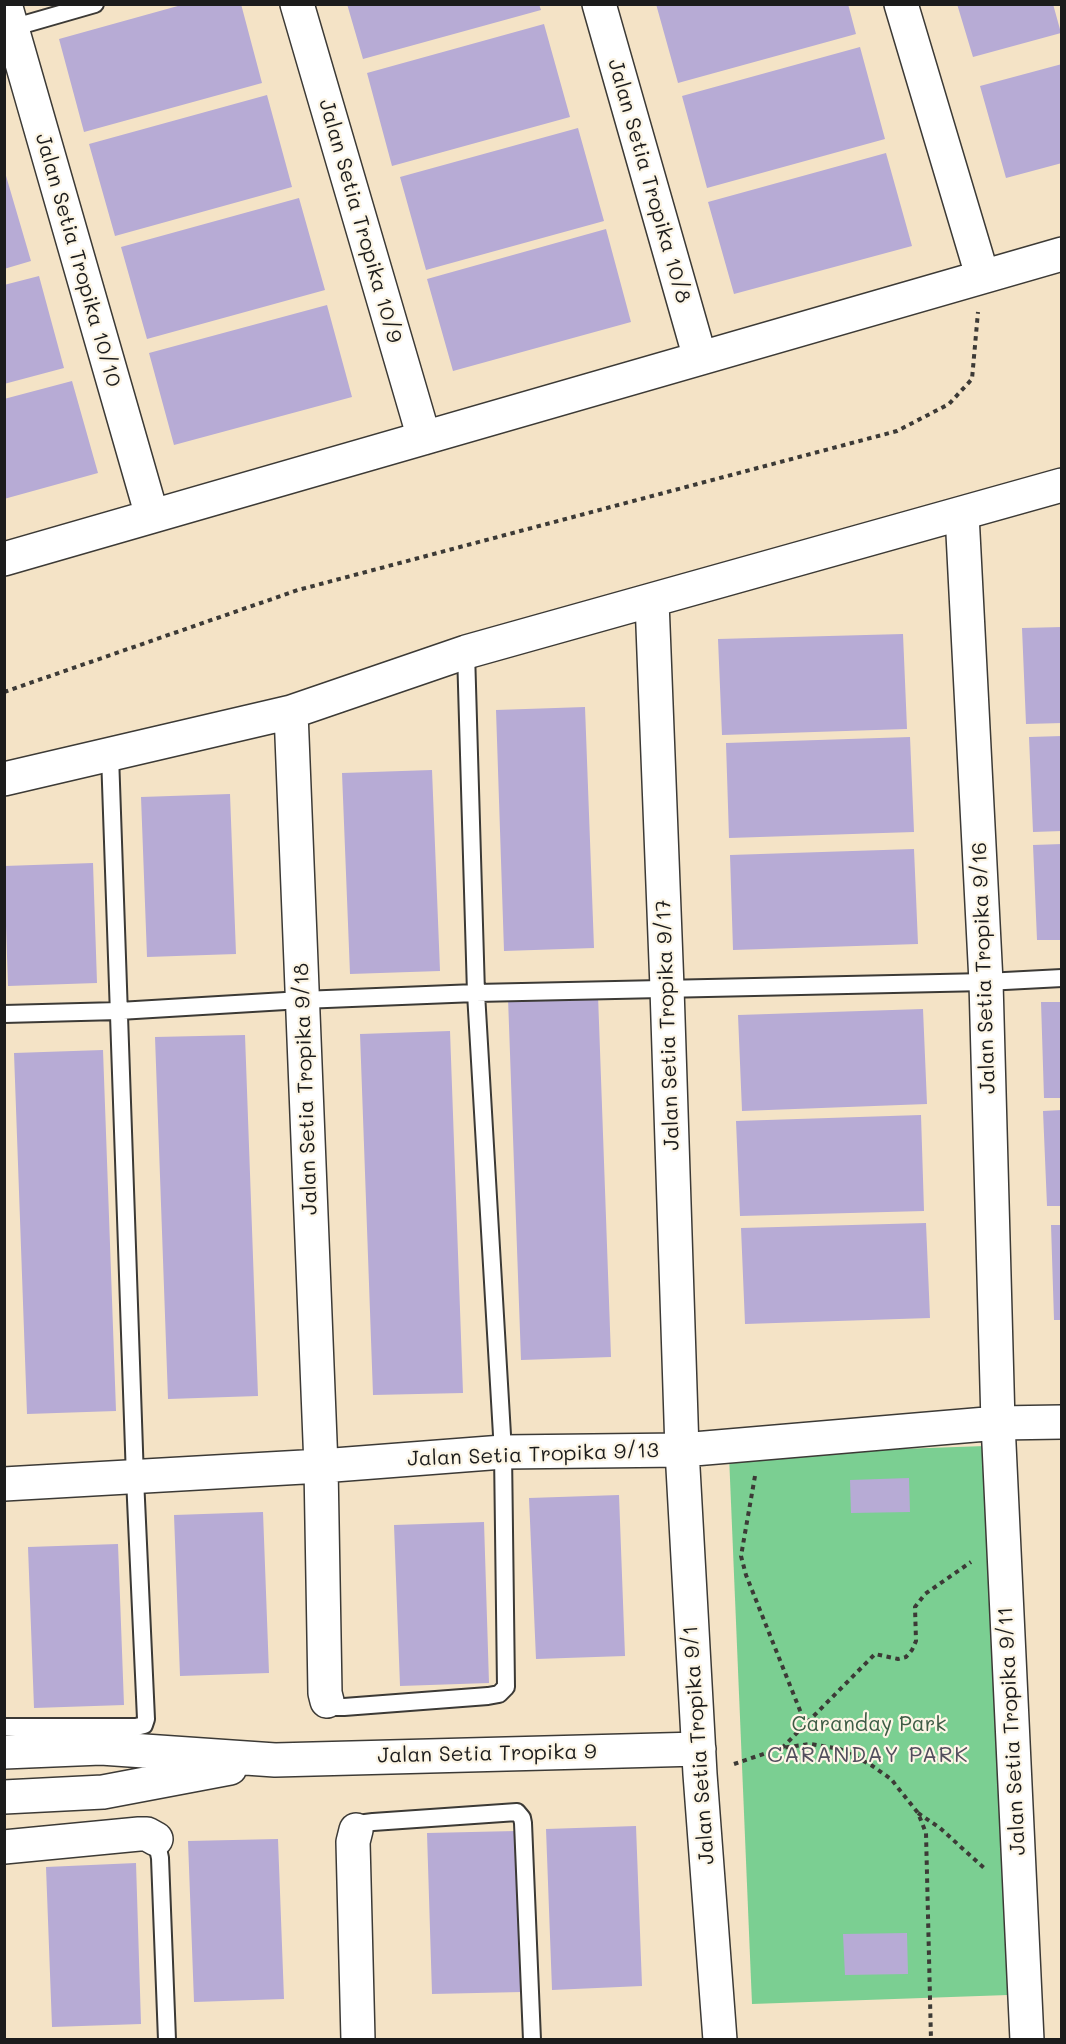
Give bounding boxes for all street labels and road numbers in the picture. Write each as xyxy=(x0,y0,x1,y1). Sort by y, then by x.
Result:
street label: Jalan Setia Tropika 10/8 xyxy=(602,56,696,306)
street label: Jalan Setia Tropika 10/9 xyxy=(313,96,407,346)
street label: Jalan Setia Tropika 10/10 xyxy=(30,130,126,390)
street label: Jalan Setia Tropika 9/16 xyxy=(967,842,1001,1094)
street label: Jalan Setia Tropika 9/17 xyxy=(651,899,685,1151)
street label: Jalan Setia Tropika 9/18 xyxy=(289,963,323,1215)
street label: Jalan Setia Tropika 9/13 xyxy=(407,1438,659,1472)
street label: Jalan Setia Tropika 9/11 xyxy=(993,1606,1031,1856)
street label: Jalan Setia Tropika 9/1 xyxy=(678,1625,720,1865)
street label: Jalan Setia Tropika 9 xyxy=(377,1739,597,1769)

